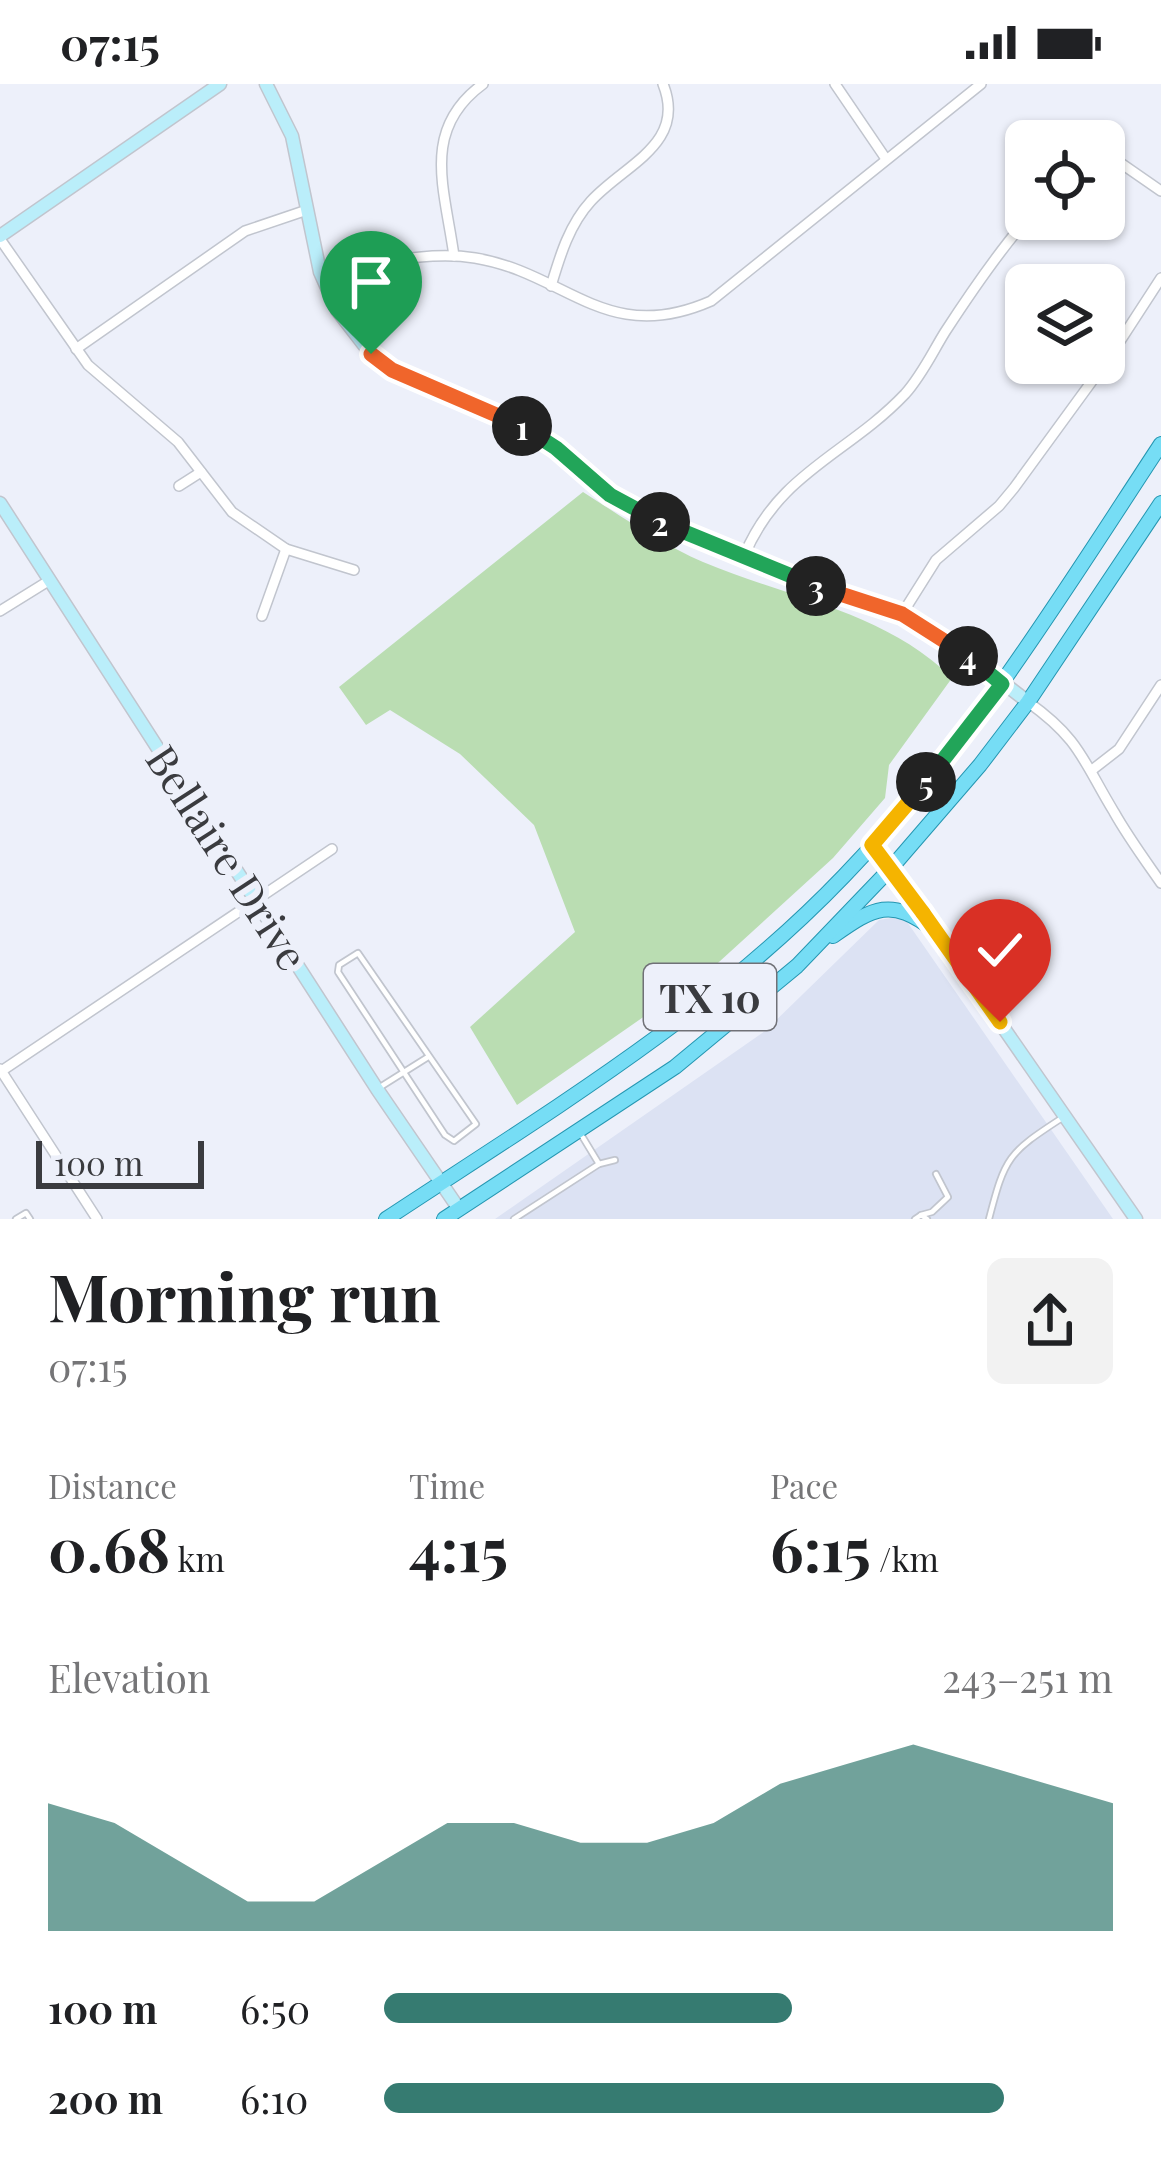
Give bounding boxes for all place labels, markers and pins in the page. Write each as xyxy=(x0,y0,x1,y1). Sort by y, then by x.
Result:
pin xyxy=(320,231,422,354)
pin: 1 xyxy=(492,396,552,456)
pin: 2 xyxy=(630,492,690,552)
pin: 3 xyxy=(786,556,846,616)
pin: 4 xyxy=(938,626,998,686)
pin: 5 xyxy=(896,752,956,812)
pin xyxy=(949,899,1051,1022)

